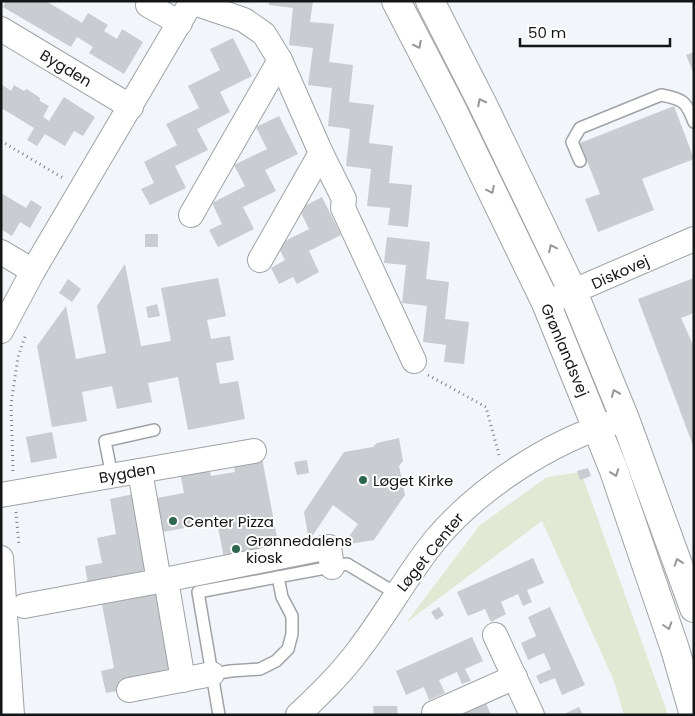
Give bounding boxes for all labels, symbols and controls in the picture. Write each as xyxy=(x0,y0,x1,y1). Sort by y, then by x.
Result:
scale bar xyxy=(520,15,670,47)
text: 50 m xyxy=(528,22,566,43)
one-way arrow xyxy=(412,39,422,48)
street label: Bygden xyxy=(36,44,96,92)
one-way arrow xyxy=(477,98,488,107)
one-way arrow xyxy=(485,185,495,194)
one-way arrow xyxy=(548,244,558,253)
street label: Diskovej xyxy=(588,250,652,294)
street label: Grønlandsvej xyxy=(536,300,594,400)
one-way arrow xyxy=(611,390,621,398)
street label: Bygden xyxy=(97,458,157,488)
one-way arrow xyxy=(609,468,619,477)
place label: Løget Kirke xyxy=(373,470,453,491)
marker: Løget Kirke xyxy=(357,474,369,486)
street label: Løget Center xyxy=(392,508,469,596)
place label: Center Pizza xyxy=(183,511,274,532)
marker: Center Pizza xyxy=(167,515,179,527)
place label: Grønnedalens kiosk xyxy=(246,530,352,568)
marker: Grønnedalens kiosk xyxy=(230,543,242,555)
one-way arrow xyxy=(674,558,684,567)
one-way arrow xyxy=(662,622,672,630)

